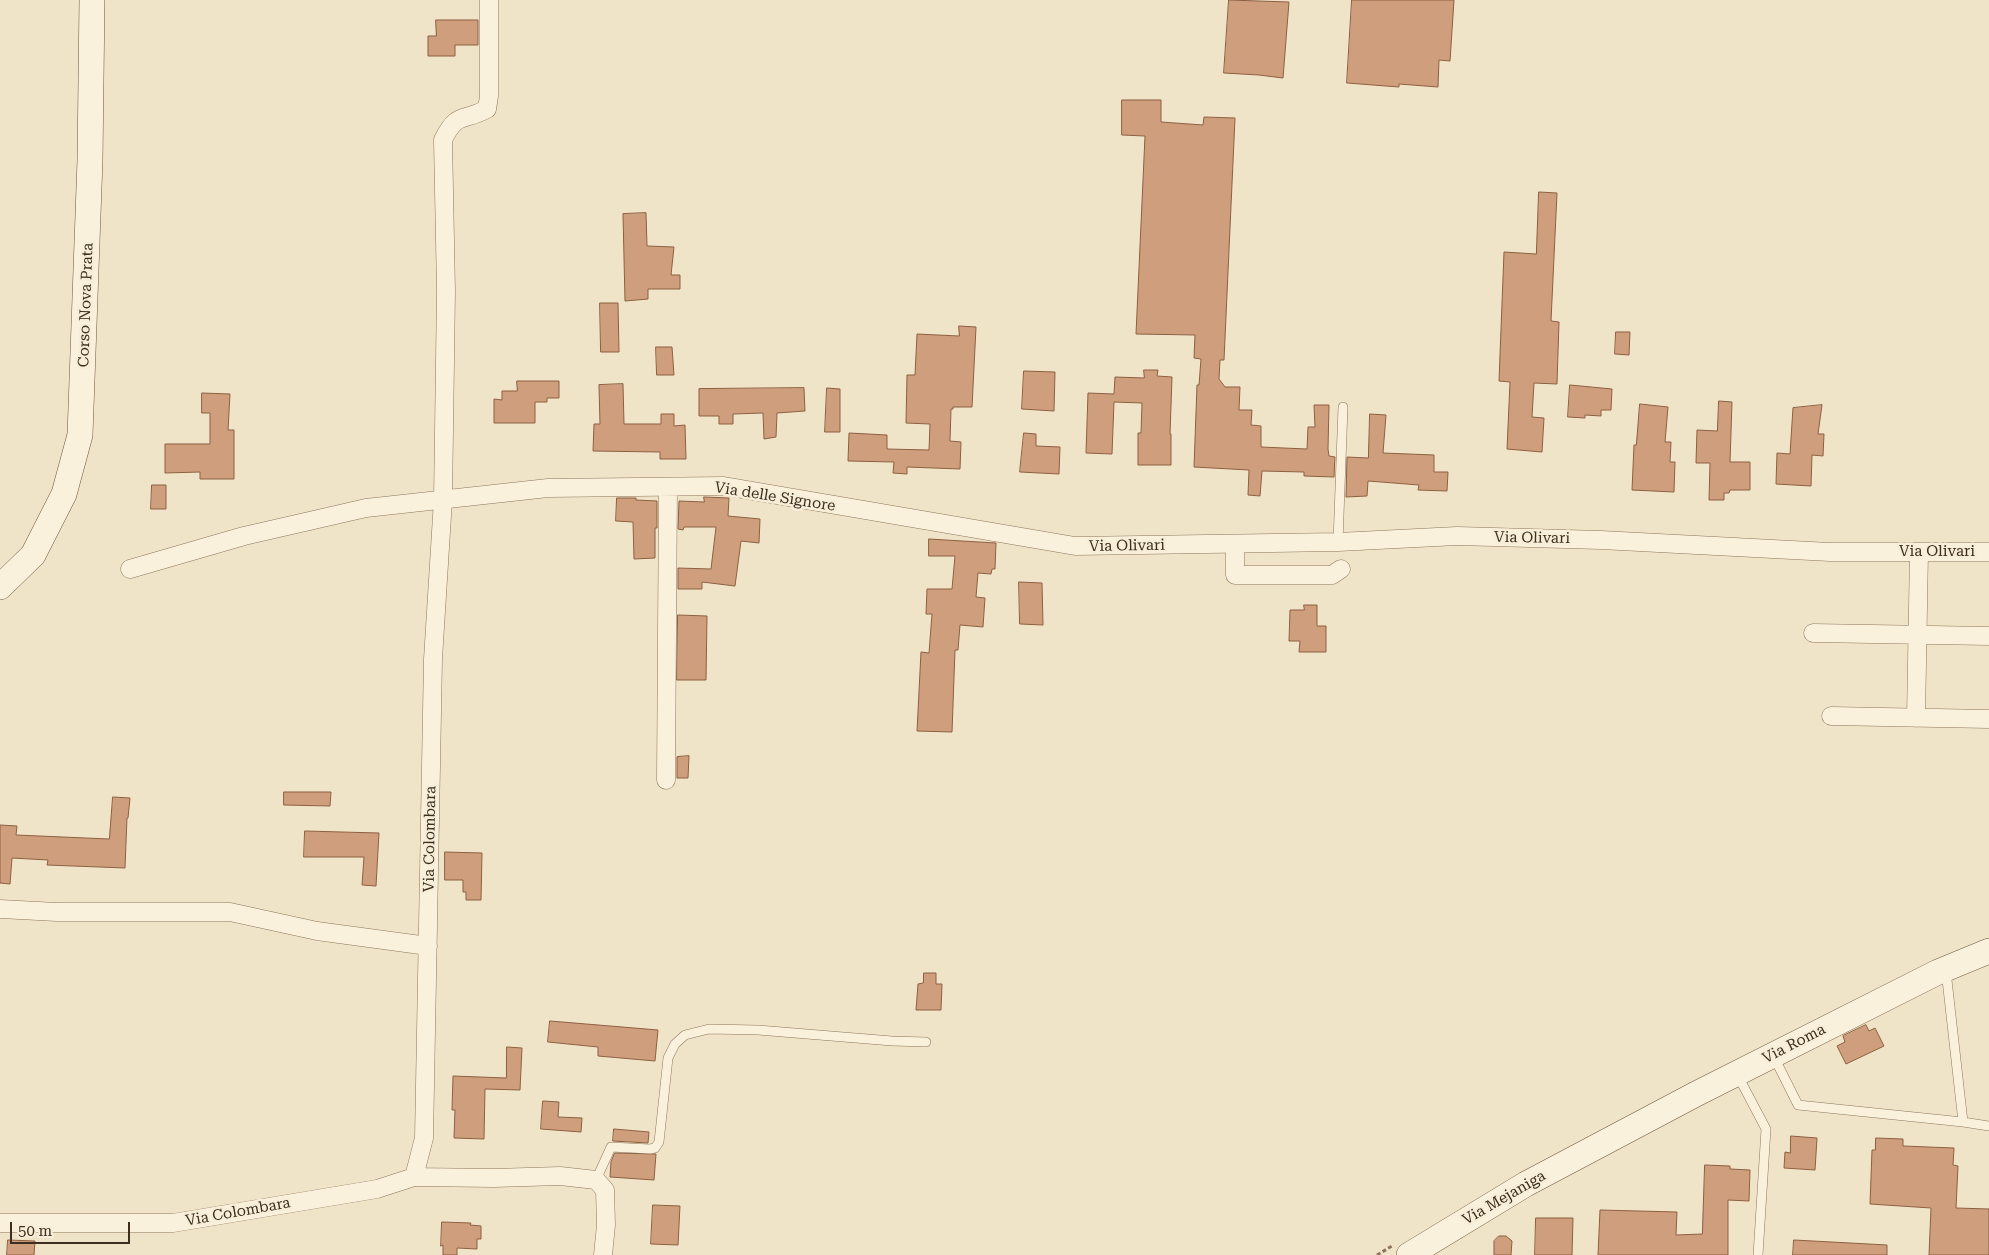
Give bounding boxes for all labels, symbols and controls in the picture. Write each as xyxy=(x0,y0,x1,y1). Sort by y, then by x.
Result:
street label: Corso Nova Prata xyxy=(75,242,97,368)
street label: Via delle Signore xyxy=(713,479,837,515)
street label: Via Olivari xyxy=(1494,528,1570,548)
street label: Via Olivari xyxy=(1089,536,1165,556)
street label: Via Olivari xyxy=(1899,543,1975,561)
street label: Via Colombara xyxy=(420,786,440,892)
street label: Via Roma xyxy=(1759,1020,1829,1068)
street label: Via Mejaniga xyxy=(1459,1167,1549,1229)
street label: Via Colombara xyxy=(184,1194,292,1230)
scale bar xyxy=(12,1212,132,1244)
text: 50 m xyxy=(18,1222,52,1240)

